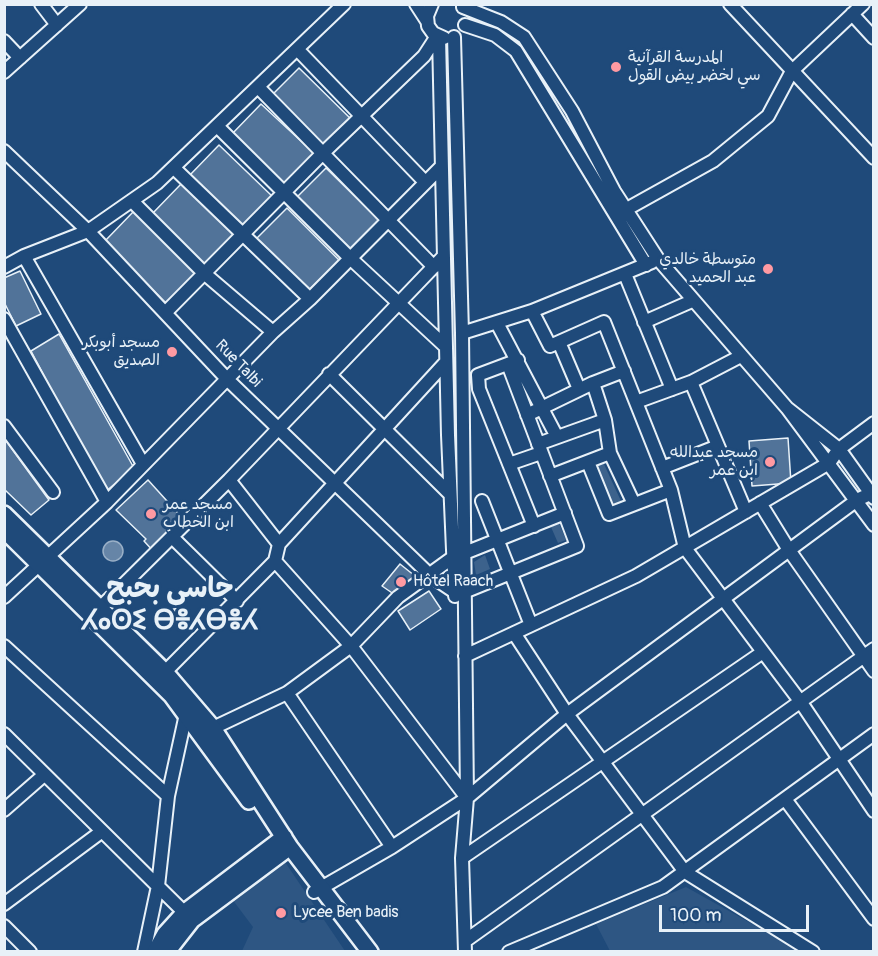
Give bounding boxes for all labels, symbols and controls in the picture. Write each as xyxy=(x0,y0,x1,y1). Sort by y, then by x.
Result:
place label: المدرسة القرآنية سي لخضر بيض القول xyxy=(628,48,761,86)
marker: المدرسة القرآنية سي لخضر بيض القول xyxy=(609,60,623,74)
place label: متوسطة خالدي عبد الحميد xyxy=(659,250,756,288)
marker: متوسطة خالدي عبد الحميد xyxy=(761,262,775,276)
place label: مسجد أبوبكر الصديق xyxy=(82,333,160,371)
street label: Rue Talbi xyxy=(211,336,265,392)
marker: مسجد أبوبكر الصديق xyxy=(165,345,179,359)
place label: مسجد عبدالله ابن عمر xyxy=(670,443,758,481)
marker: مسجد عبدالله ابن عمر xyxy=(763,455,777,469)
place label: مسجد عمر ابن الخطاب xyxy=(163,495,234,533)
marker: مسجد عمر ابن الخطاب xyxy=(144,507,158,521)
place label: Hôtel Raach xyxy=(413,572,493,592)
district label: حاسي بحبح ⵃⴰⵙⵉ ⴱⴻⵃⴱⴻⵃ xyxy=(82,573,258,639)
marker: Hôtel Raach xyxy=(394,575,408,589)
scale bar xyxy=(662,893,812,931)
place label: Lycee Ben badis xyxy=(293,903,399,923)
text: 100 m xyxy=(670,904,722,927)
marker: Lycee Ben badis xyxy=(274,906,288,920)

